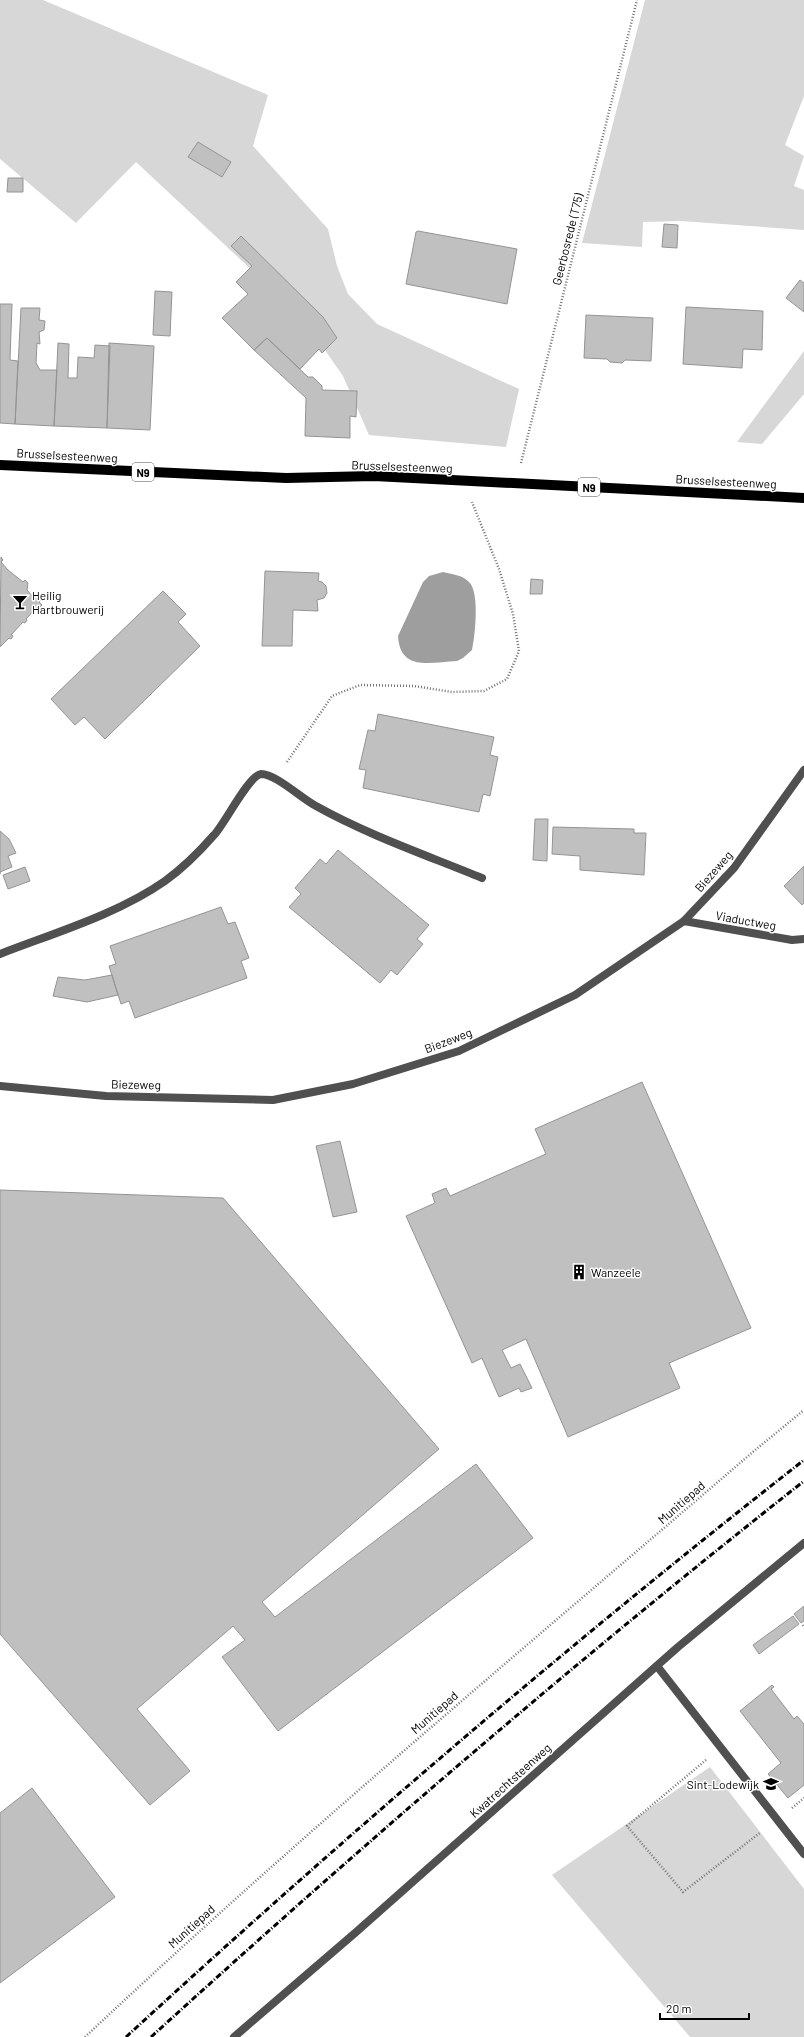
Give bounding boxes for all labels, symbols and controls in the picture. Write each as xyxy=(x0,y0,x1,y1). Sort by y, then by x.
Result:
street label: Geerbosrede (T75) xyxy=(549,191,585,286)
street label: Brusselsesteenweg xyxy=(16,445,118,465)
street label: Brusselsesteenweg xyxy=(351,457,453,475)
road number: N9 xyxy=(132,463,154,481)
street label: Brusselsesteenweg xyxy=(675,471,777,491)
road number: N9 xyxy=(578,478,600,496)
place label: Heilig Hartbrouwerij xyxy=(32,588,104,616)
bar icon: Heilig Hartbrouwerij xyxy=(11,593,29,611)
street label: Biezeweg xyxy=(691,848,735,894)
street label: Viaductweg xyxy=(715,908,777,932)
street label: Biezeweg xyxy=(422,1025,474,1055)
street label: Biezeweg xyxy=(111,1077,161,1091)
building icon: Wanzeele xyxy=(570,1263,588,1281)
place label: Wanzeele xyxy=(591,1265,641,1279)
street label: Munitiepad xyxy=(655,1478,707,1526)
street label: Munitiepad xyxy=(408,1688,460,1736)
street label: Kwatrechtsteenweg xyxy=(467,1740,553,1820)
school or university icon: Sint-Lodewijk xyxy=(762,1775,780,1793)
place label: Sint-Lodewijk xyxy=(687,1777,759,1791)
street label: Munitiepad xyxy=(165,1901,217,1951)
scale bar xyxy=(660,1995,749,2021)
text: 20 m xyxy=(666,2001,692,2015)

